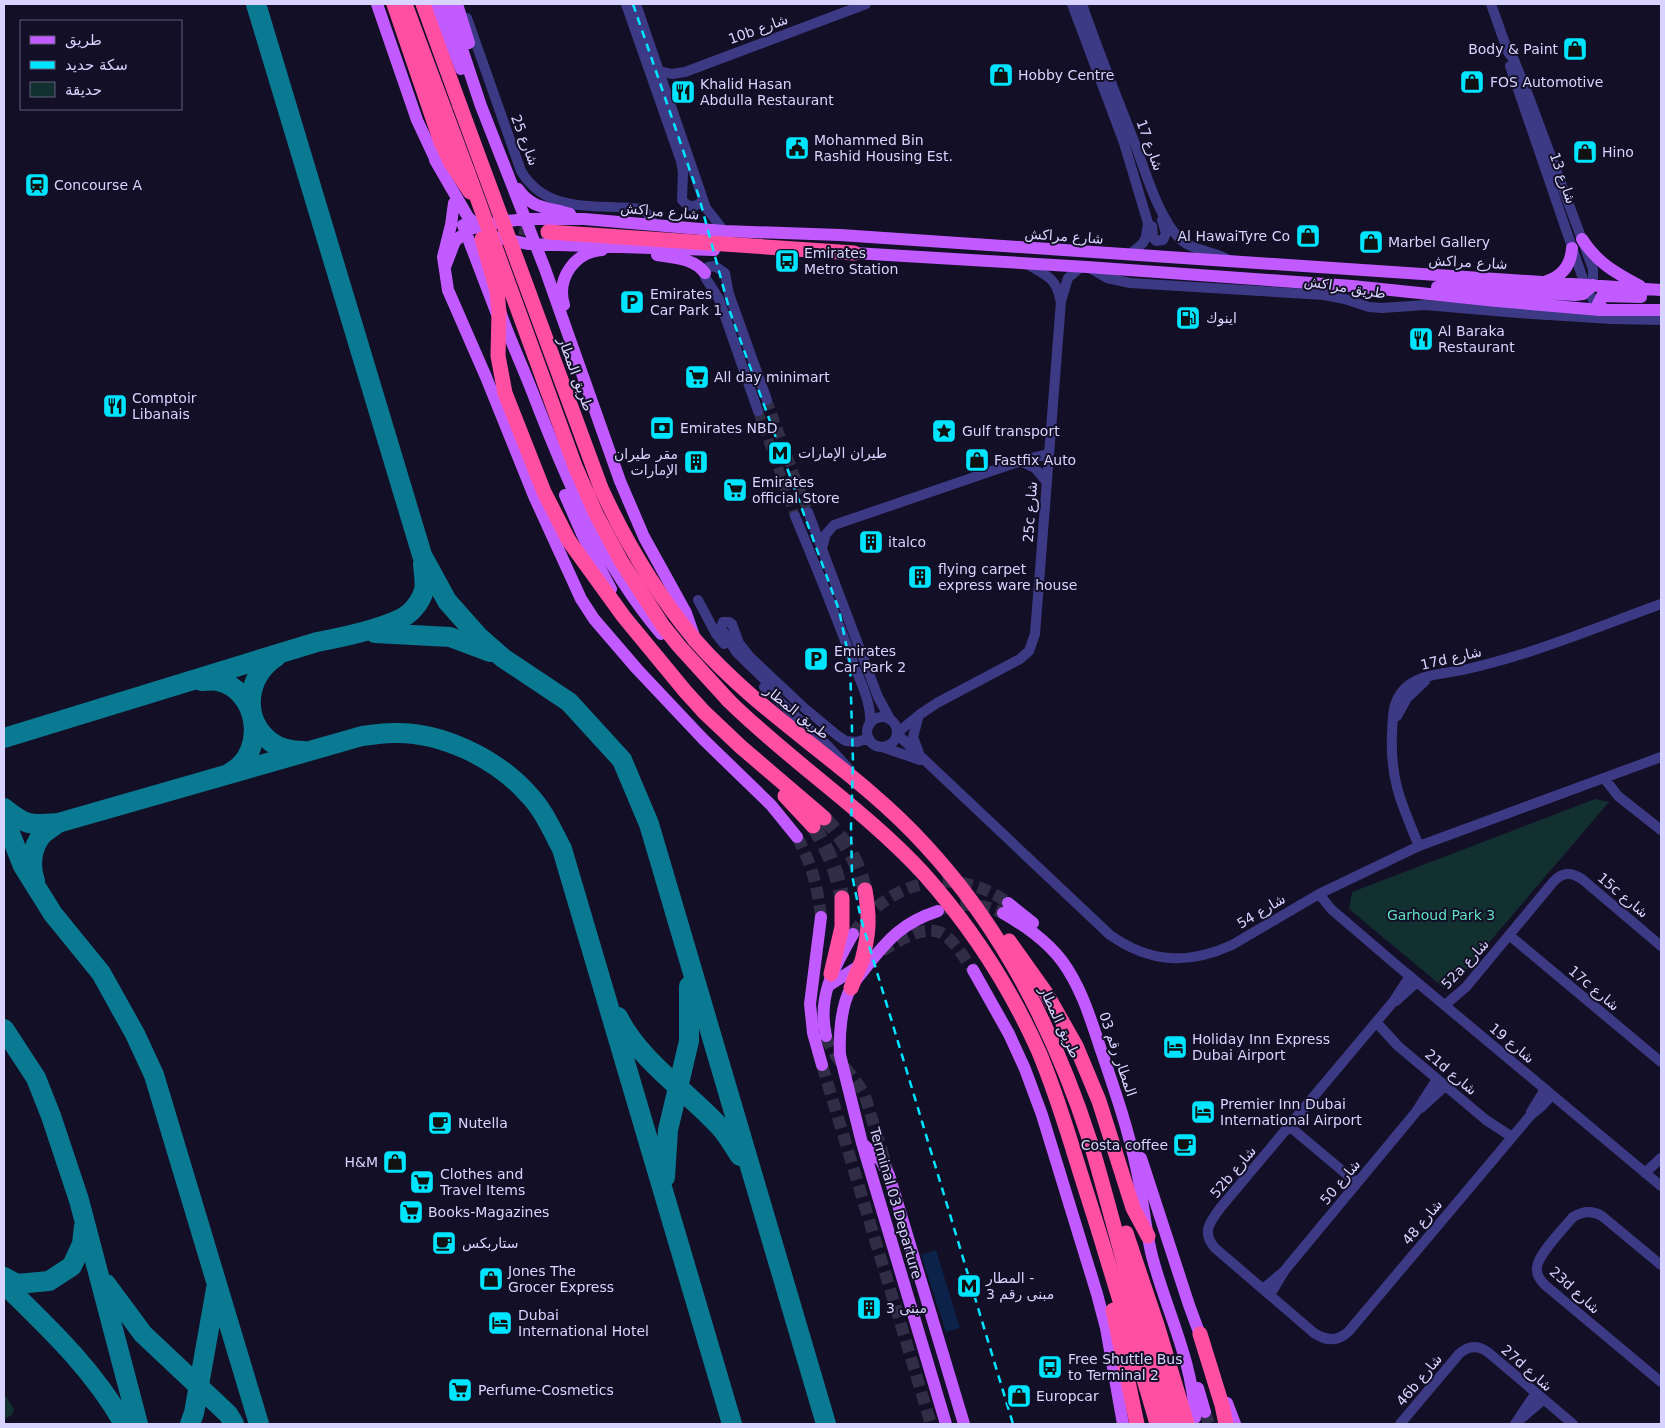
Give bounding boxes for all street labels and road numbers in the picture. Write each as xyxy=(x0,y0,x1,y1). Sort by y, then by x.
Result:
street label: 10b شارع xyxy=(726,11,790,48)
street label: شارع 25 xyxy=(507,112,542,168)
street label: شارع 17 xyxy=(1132,117,1167,173)
street label: شارع 13 xyxy=(1546,150,1579,206)
street label: شارع مراكش xyxy=(620,200,700,223)
street label: شارع مراكش xyxy=(1024,225,1104,248)
street label: شارع مراكش xyxy=(1428,252,1508,273)
street label: طريق مراكش xyxy=(1303,273,1387,302)
street label: طريق المطار xyxy=(554,334,597,414)
street label: 25c شارع xyxy=(1020,481,1041,543)
street label: 17d شارع xyxy=(1419,643,1483,674)
street label: طريق المطار xyxy=(760,681,833,743)
street label: 15c شارع xyxy=(1594,869,1652,922)
street label: شارع 54 xyxy=(1234,890,1289,932)
street label: 52a شارع xyxy=(1438,936,1493,993)
street label: 17c شارع xyxy=(1565,962,1623,1015)
street label: طريق المطار xyxy=(1035,983,1084,1061)
street label: المطار رقم 03 xyxy=(1095,1010,1140,1099)
street label: شارع 19 xyxy=(1486,1020,1538,1067)
street label: 21d شارع xyxy=(1421,1046,1480,1099)
street label: Terminal 03 Departure xyxy=(866,1124,925,1281)
street label: 52b شارع xyxy=(1207,1143,1260,1202)
street label: شارع 50 xyxy=(1317,1156,1364,1208)
street label: شارع 48 xyxy=(1399,1196,1446,1248)
street label: 23d شارع xyxy=(1546,1263,1603,1318)
street label: 27d شارع xyxy=(1498,1342,1556,1395)
street label: 46b شارع xyxy=(1393,1351,1446,1410)

